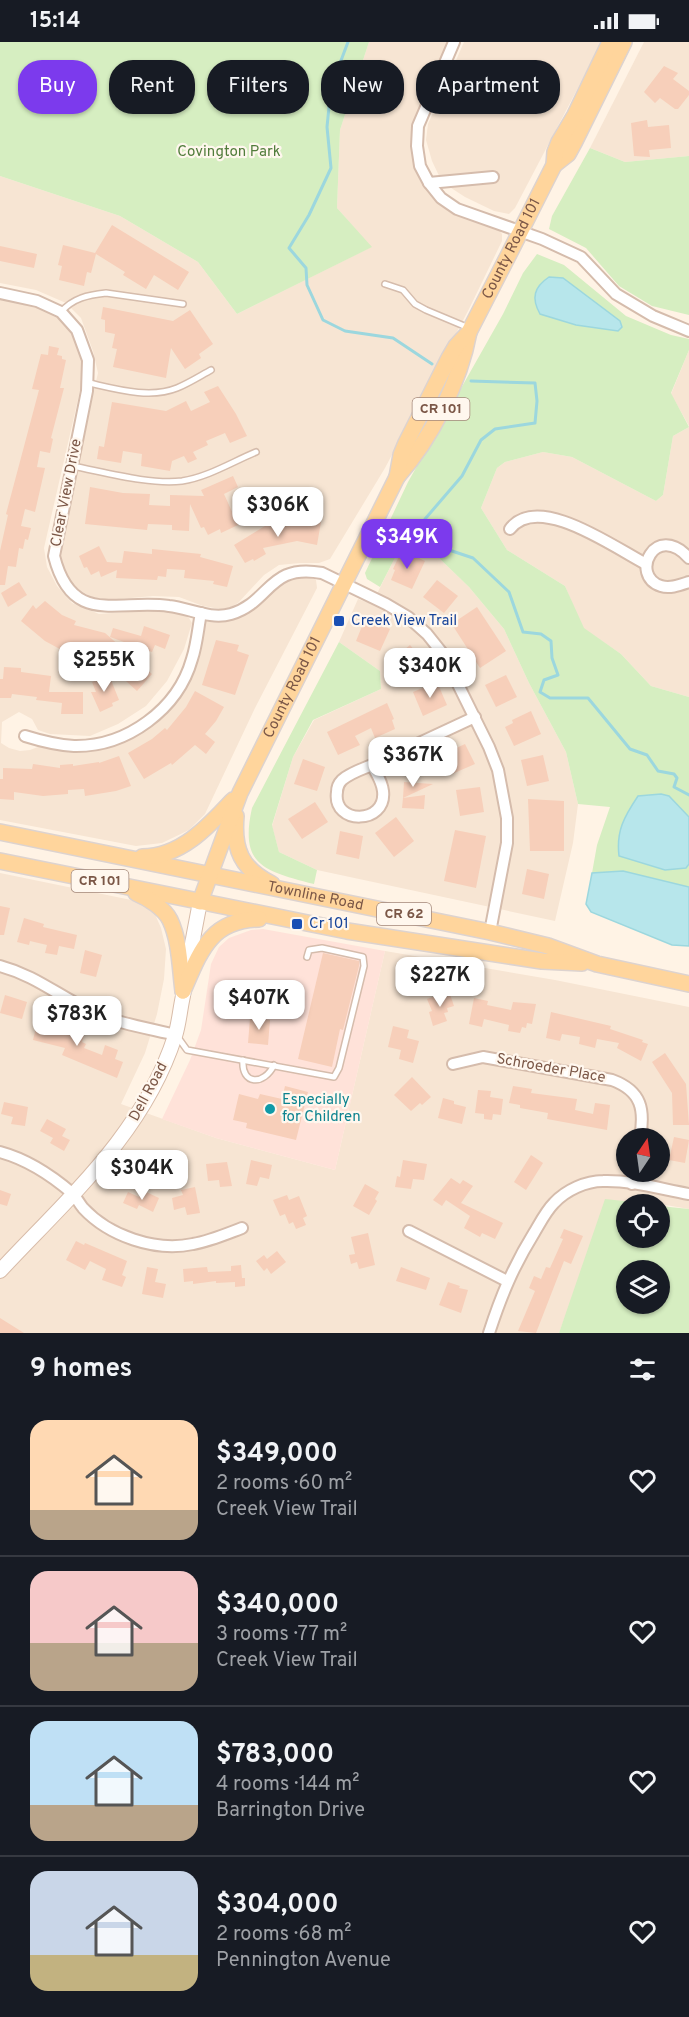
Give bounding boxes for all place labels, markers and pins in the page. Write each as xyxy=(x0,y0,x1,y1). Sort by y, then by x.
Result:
pin: $306K xyxy=(236,487,320,538)
pin: $349K xyxy=(365,519,449,570)
place label: Creek View Trail xyxy=(351,612,457,631)
marker: Creek View Trail xyxy=(332,614,346,628)
pin: $255K xyxy=(62,642,146,693)
pin: $340K xyxy=(388,648,472,699)
pin: $367K xyxy=(371,737,455,788)
place label: Cr 101 xyxy=(309,915,349,934)
marker: Cr 101 xyxy=(290,917,304,931)
pin: $227K xyxy=(398,957,482,1008)
pin: $407K xyxy=(217,980,301,1031)
pin: $783K xyxy=(35,996,119,1047)
place label: Especially for Children xyxy=(282,1091,361,1127)
marker: Especially for Children xyxy=(263,1102,277,1116)
pin: $304K xyxy=(100,1150,184,1201)

